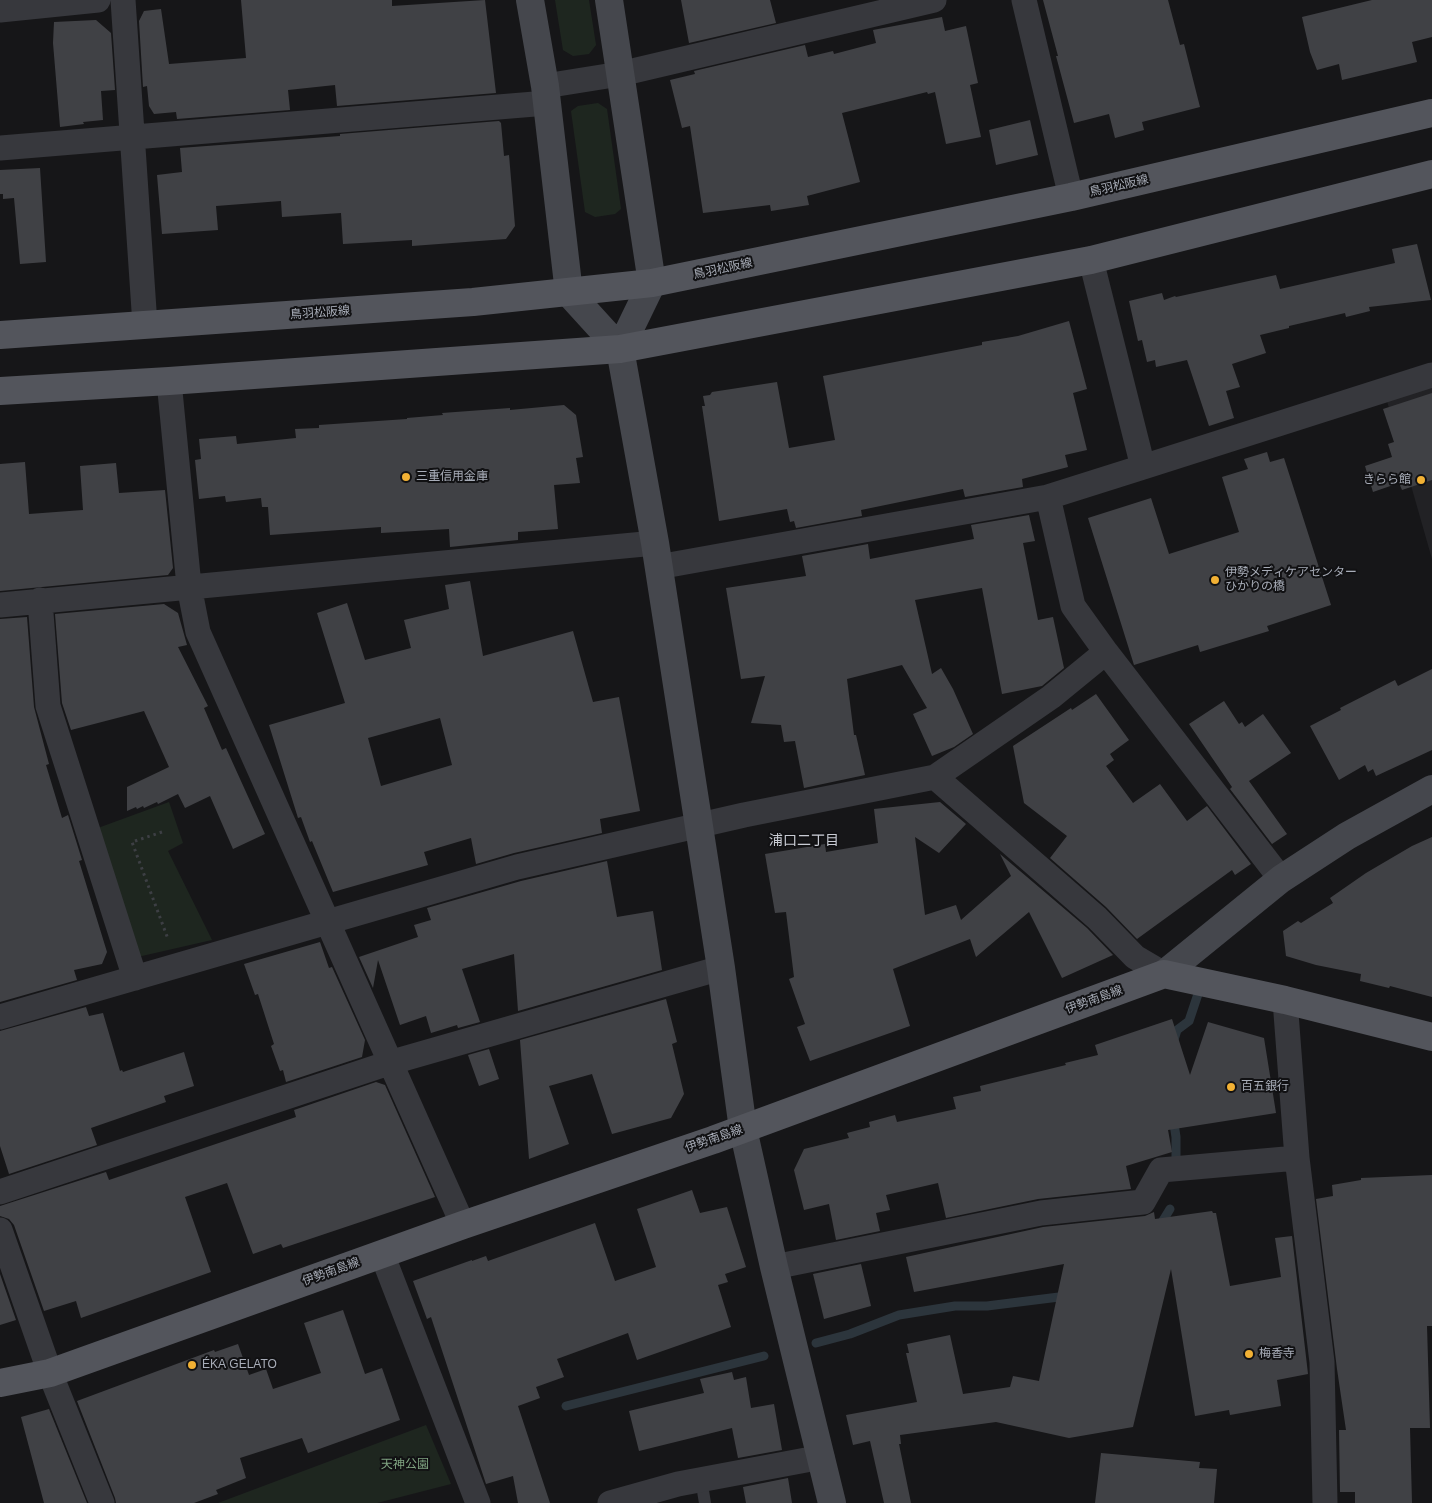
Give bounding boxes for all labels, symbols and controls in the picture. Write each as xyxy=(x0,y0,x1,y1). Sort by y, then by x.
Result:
street label: 鳥羽松阪線 xyxy=(1088,172,1150,200)
street label: 鳥羽松阪線 xyxy=(692,256,754,282)
street label: 鳥羽松阪線 xyxy=(290,304,350,322)
place label: 三重信用金庫 xyxy=(416,470,488,484)
marker: 三重信用金庫 xyxy=(400,471,412,483)
place label: きらら館 xyxy=(1363,473,1411,487)
marker: きらら館 xyxy=(1415,474,1427,486)
place label: 伊勢メディケアセンター ひかりの橋 xyxy=(1225,566,1357,594)
marker: 伊勢メディケアセンター ひかりの橋 xyxy=(1209,574,1221,586)
district label: 浦口二丁目 xyxy=(769,833,839,849)
street label: 伊勢南島線 xyxy=(1063,983,1125,1017)
place label: 百五銀行 xyxy=(1241,1080,1289,1094)
marker: 百五銀行 xyxy=(1225,1081,1237,1093)
street label: 伊勢南島線 xyxy=(683,1122,745,1156)
street label: 伊勢南島線 xyxy=(300,1255,362,1289)
place label: 梅香寺 xyxy=(1259,1347,1295,1361)
marker: 梅香寺 xyxy=(1243,1348,1255,1360)
place label: ÉKA GELATO xyxy=(202,1358,277,1372)
marker: ÉKA GELATO xyxy=(186,1359,198,1371)
park label: 天神公園 xyxy=(381,1458,429,1472)

